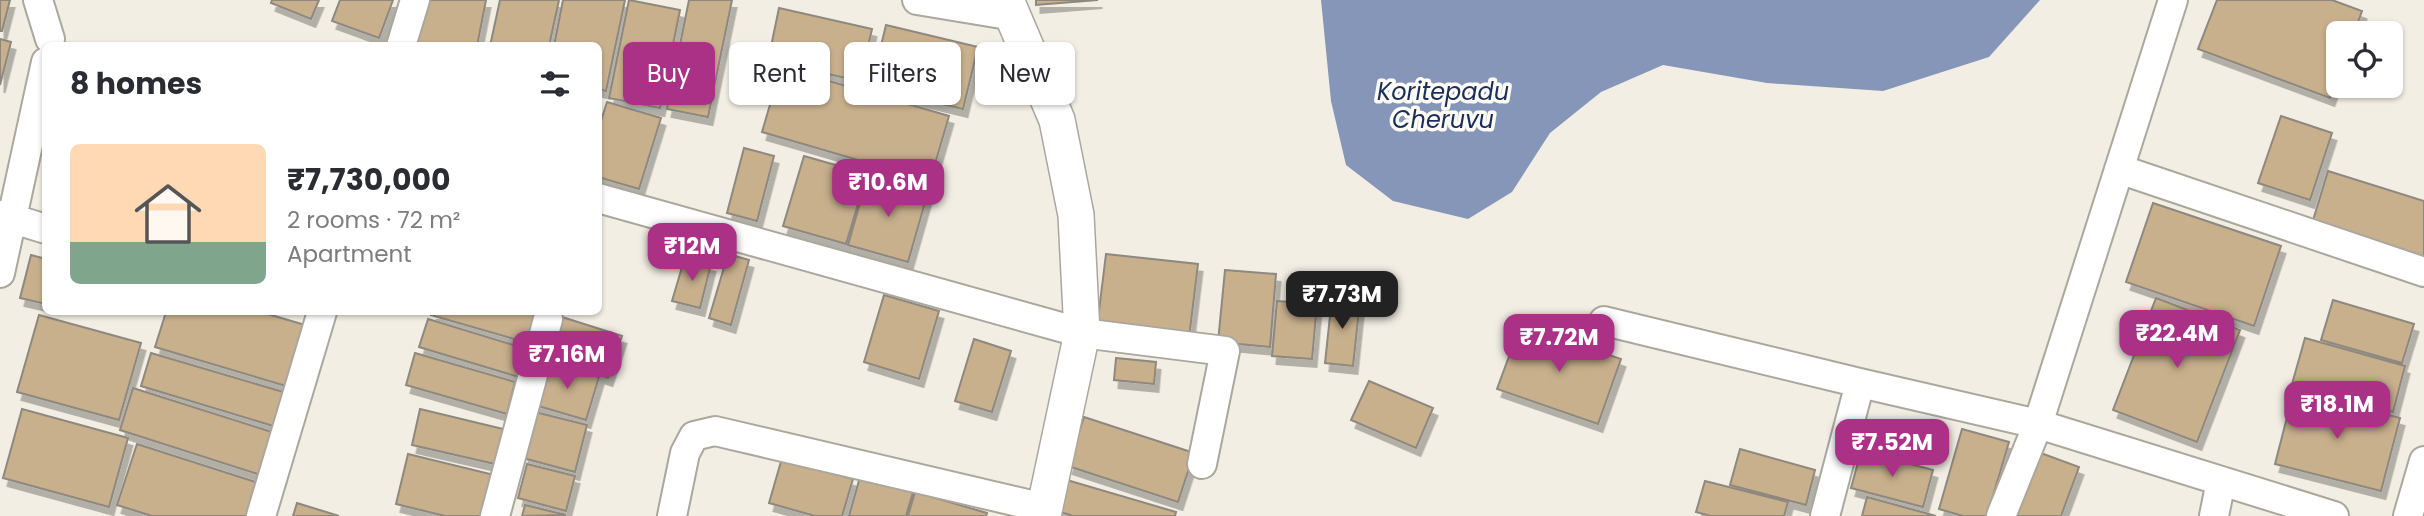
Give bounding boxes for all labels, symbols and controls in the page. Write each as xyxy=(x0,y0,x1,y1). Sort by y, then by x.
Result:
map controls xyxy=(2326,21,2403,98)
button: locate xyxy=(2326,21,2403,98)
chip: Buy xyxy=(623,42,715,105)
chip: Rent xyxy=(729,42,830,105)
chip: Filters xyxy=(844,42,961,105)
chip: New xyxy=(975,42,1075,105)
text: 8 homes xyxy=(70,62,202,105)
icon: filters xyxy=(536,65,574,103)
water label: Koritepadu Cheruvu xyxy=(1377,75,1509,136)
text: ₹7,730,000 xyxy=(287,158,451,201)
pin: ₹10.6M xyxy=(831,160,945,219)
text: ₹10.6M xyxy=(848,166,928,198)
icon: home xyxy=(126,172,210,256)
text: 2 rooms · 72 m² xyxy=(287,204,460,236)
pin: ₹12M xyxy=(651,224,733,283)
text: ₹12M xyxy=(664,230,720,262)
text: Apartment xyxy=(287,238,412,270)
pin: ₹7.73M xyxy=(1285,272,1399,331)
text: ₹7.73M xyxy=(1302,278,1382,310)
pin: ₹22.4M xyxy=(2120,310,2234,370)
pin: ₹7.72M xyxy=(1502,314,1616,374)
text: ₹22.4M xyxy=(2135,317,2219,349)
text: ₹7.72M xyxy=(1519,321,1599,353)
pin: ₹7.16M xyxy=(510,332,624,391)
text: ₹7.16M xyxy=(529,338,605,370)
pin: ₹18.1M xyxy=(2280,382,2394,441)
text: ₹18.1M xyxy=(2300,388,2374,420)
pin: ₹7.52M xyxy=(1835,420,1949,479)
text: ₹7.52M xyxy=(1851,426,1933,458)

